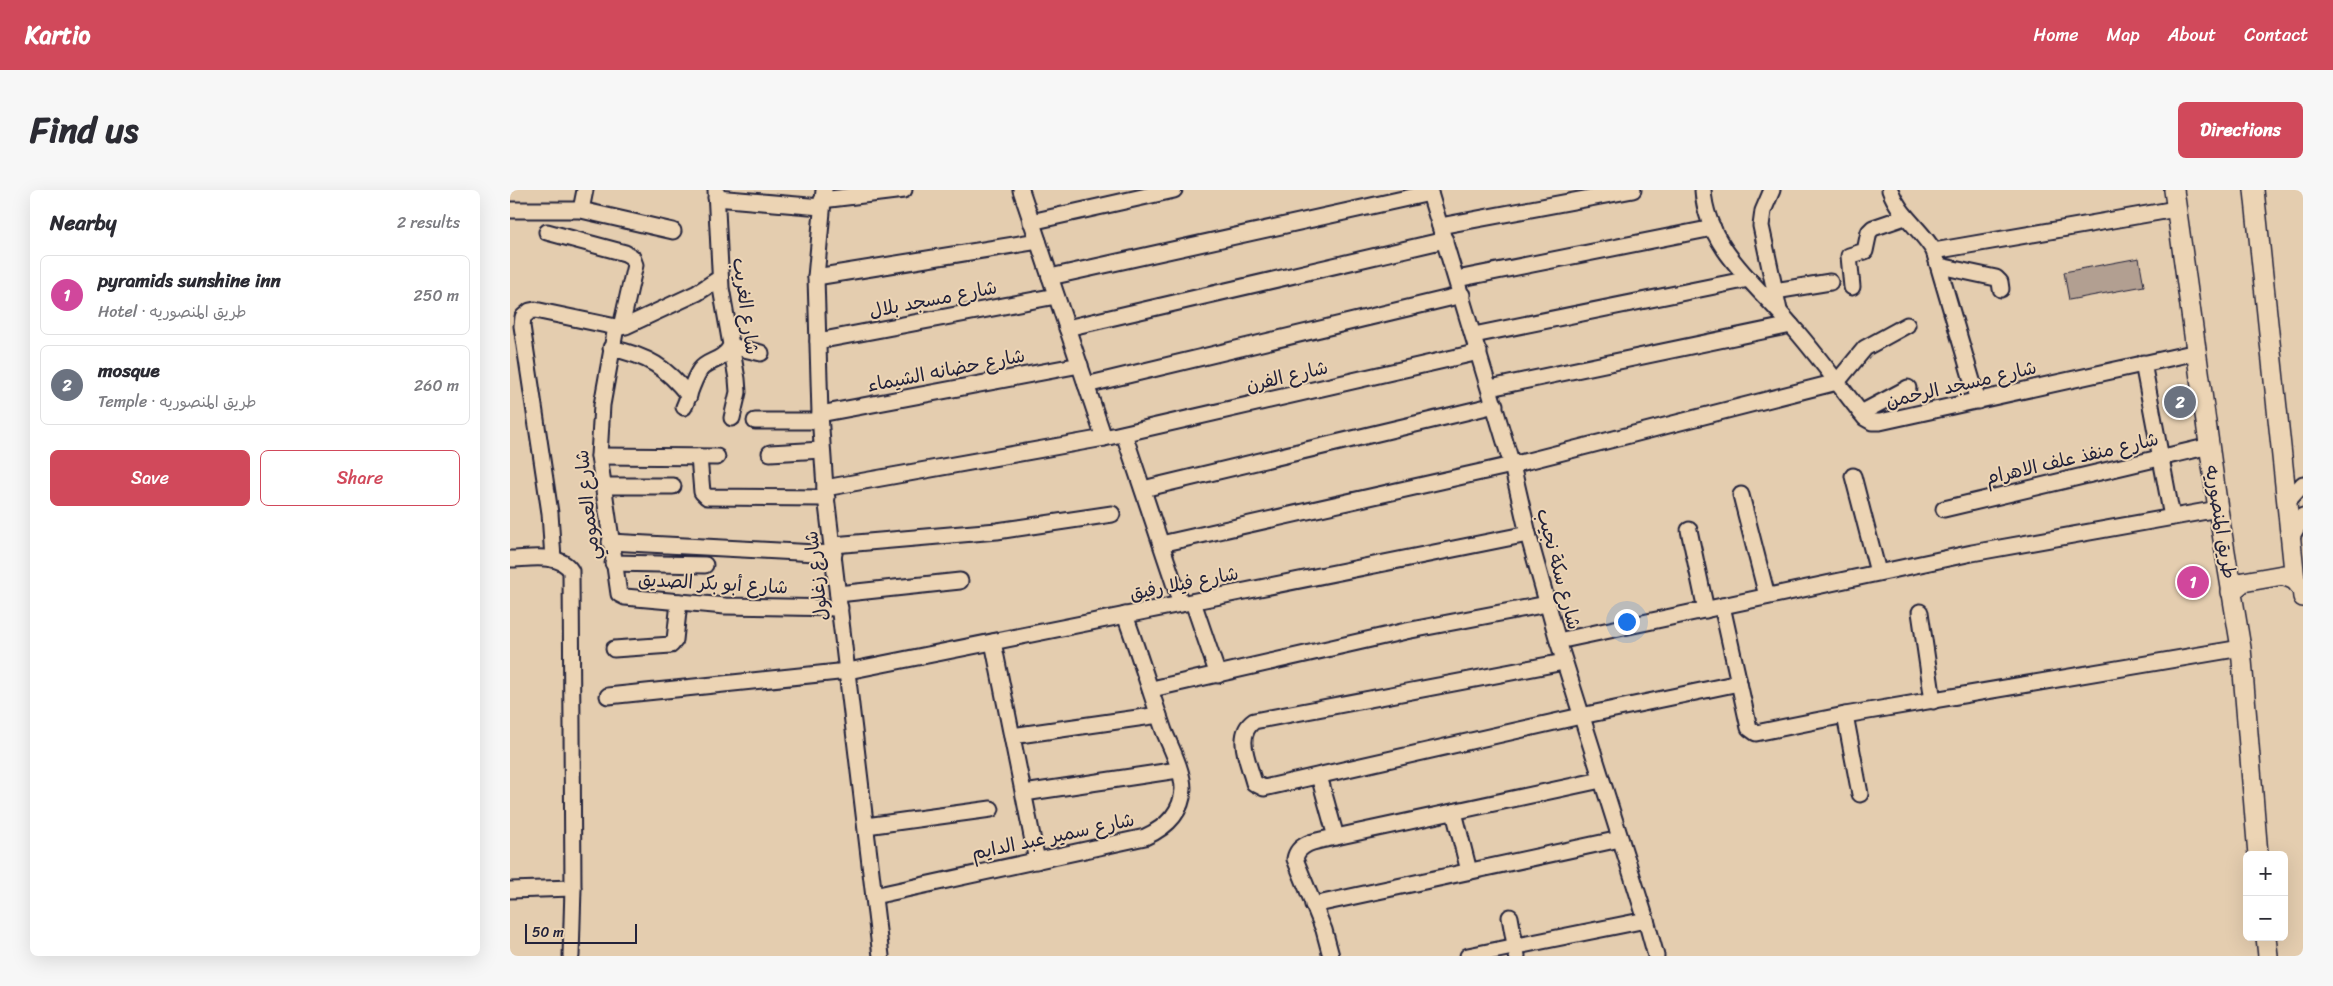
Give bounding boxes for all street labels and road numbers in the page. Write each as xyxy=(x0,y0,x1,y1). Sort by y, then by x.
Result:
street label: شارع الغريب xyxy=(723,255,769,357)
street label: شارع مسجد بلال xyxy=(866,270,1000,328)
street label: شارع حضانه الشيماء xyxy=(864,338,1028,402)
street label: شارع الفرن xyxy=(1243,351,1331,401)
street label: شارع مسجد الرحمن xyxy=(1882,351,2040,417)
street label: شارع منفذ علف الاهرام xyxy=(1982,422,2162,494)
street label: شارع العمومي xyxy=(565,448,609,562)
street label: طريق المنصوريه xyxy=(2196,463,2246,581)
street label: شارع سكة نجيب xyxy=(1527,505,1591,633)
street label: شارع زغلول xyxy=(794,529,838,623)
street label: شارع فيلا رفيق xyxy=(1127,556,1241,610)
street label: شارع أبو بكر الصديق xyxy=(637,563,789,603)
street label: شارع سمير عبد الدايم xyxy=(968,803,1138,869)

